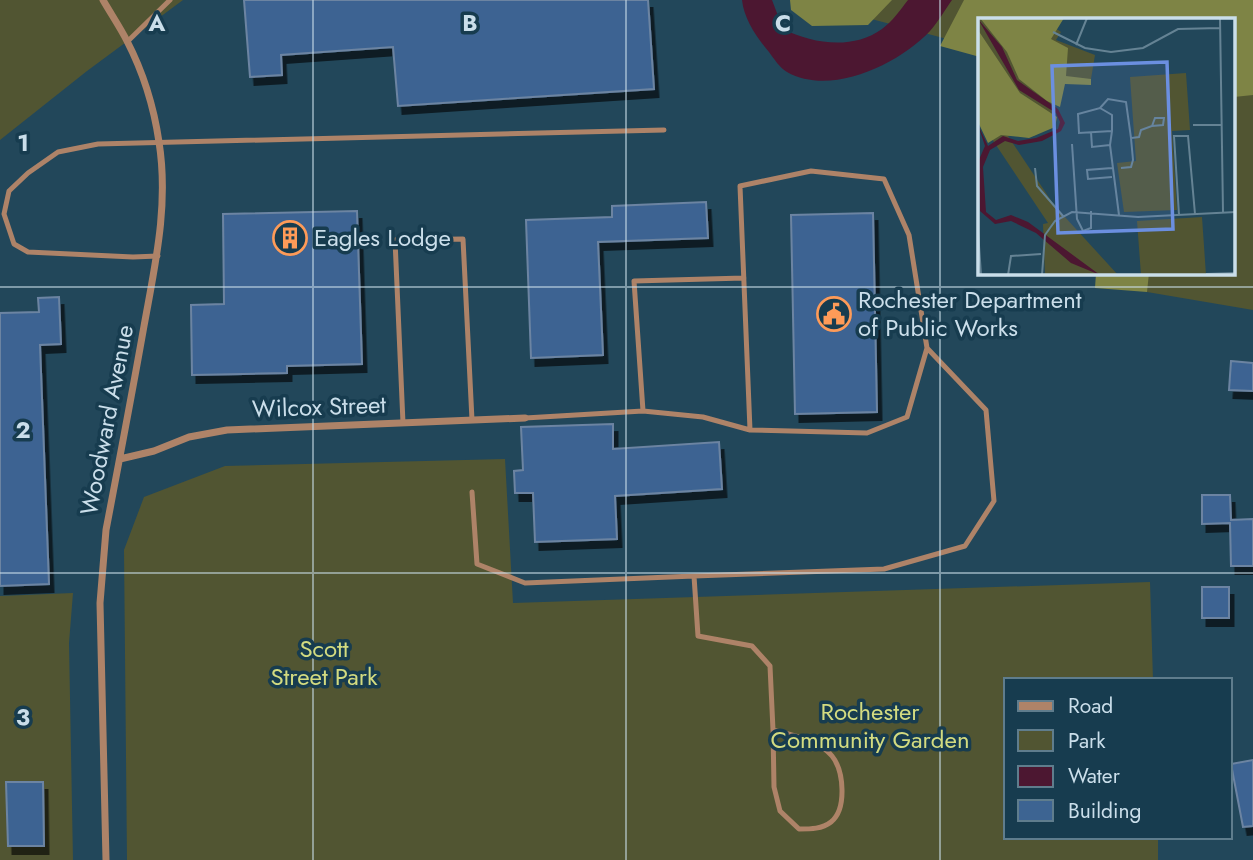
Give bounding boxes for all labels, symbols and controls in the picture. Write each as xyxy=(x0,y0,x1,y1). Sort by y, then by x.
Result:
text: A xyxy=(148,6,166,40)
text: B xyxy=(462,6,478,40)
text: C xyxy=(775,6,791,40)
inset map xyxy=(978,18,1236,275)
text: 1 xyxy=(17,126,29,160)
building icon: Eagles Lodge xyxy=(271,219,309,257)
place label: Eagles Lodge xyxy=(314,220,451,255)
place label: Rochester Department of Public Works xyxy=(858,282,1082,345)
public building icon: Rochester Department of Public Works xyxy=(815,295,853,333)
street label: Woodward Avenue xyxy=(71,322,142,518)
street label: Wilcox Street xyxy=(251,387,387,426)
text: 2 xyxy=(15,413,31,447)
park label: Scott Street Park xyxy=(270,631,378,694)
legend xyxy=(1004,678,1232,839)
text: Road xyxy=(1068,691,1113,721)
park label: Rochester Community Garden xyxy=(771,694,969,757)
text: 3 xyxy=(16,700,30,734)
text: Park xyxy=(1068,726,1106,756)
text: Water xyxy=(1068,761,1121,791)
text: Building xyxy=(1068,796,1141,826)

